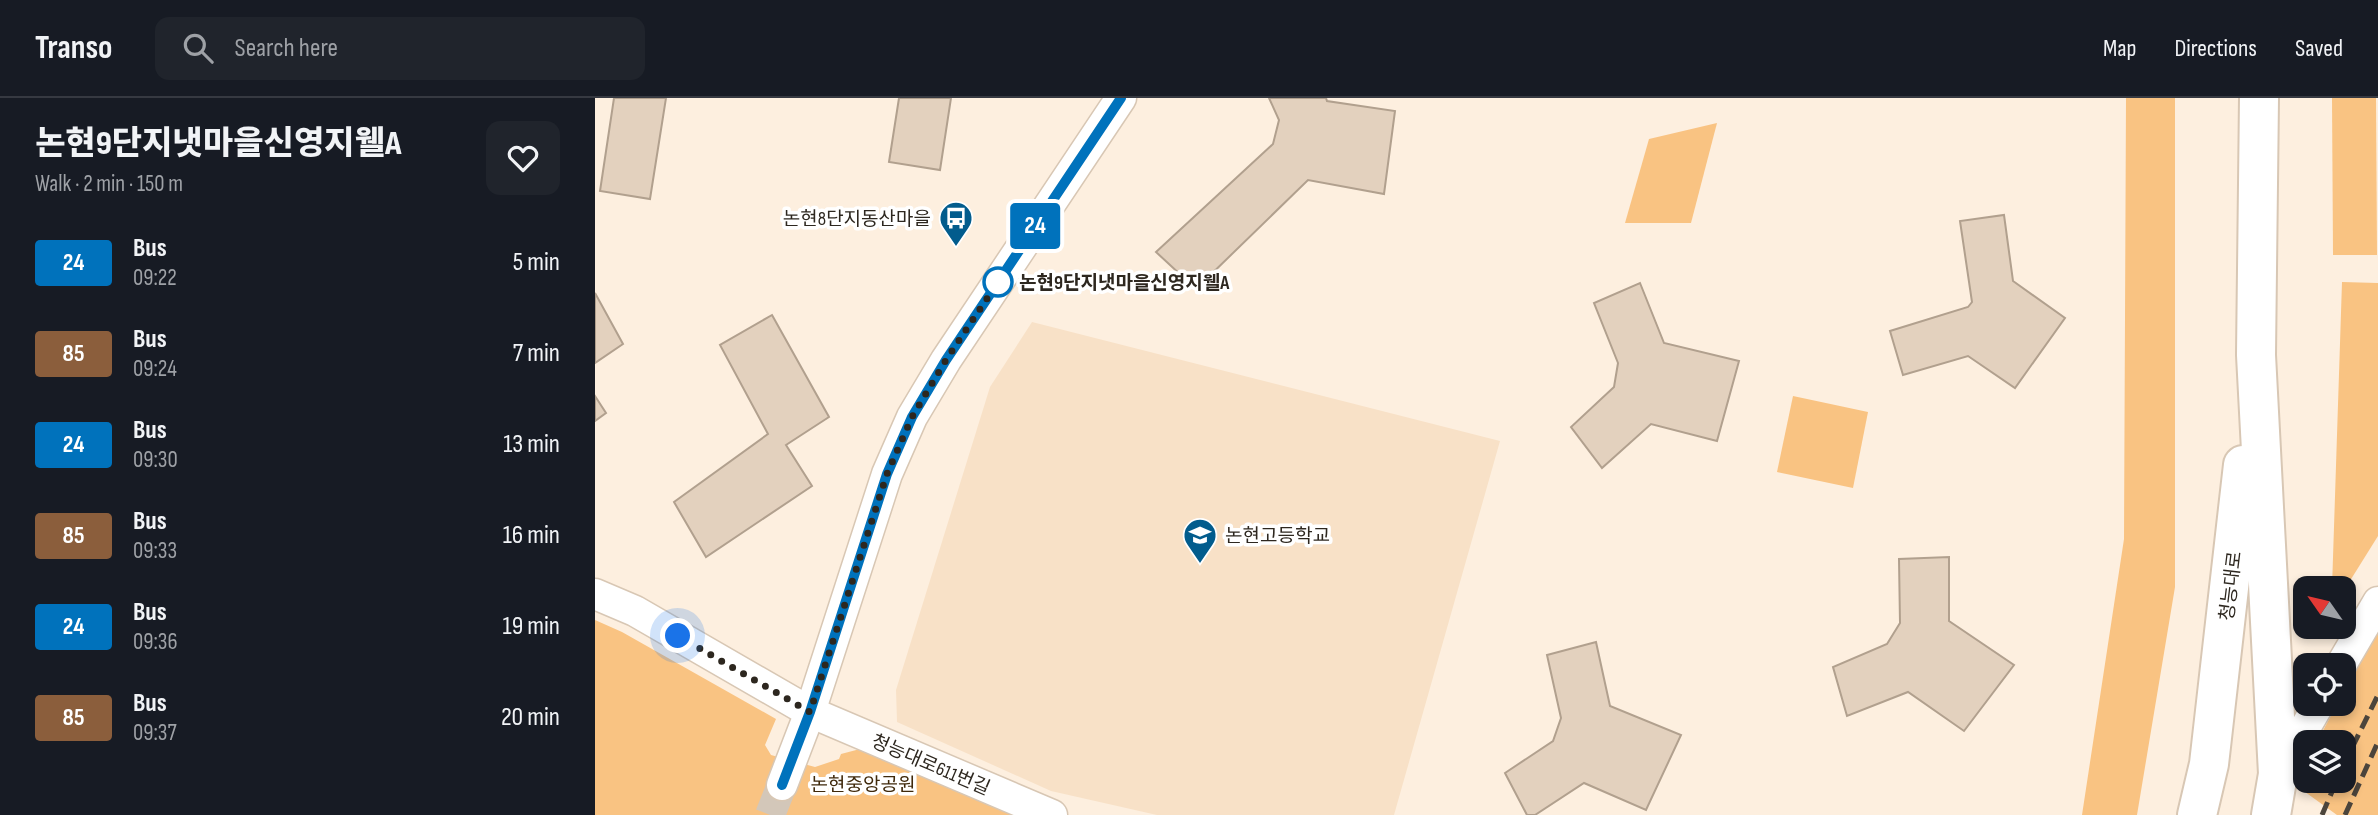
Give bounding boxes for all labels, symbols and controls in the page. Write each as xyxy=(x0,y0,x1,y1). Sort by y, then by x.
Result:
search box xyxy=(155,17,645,80)
text: Transo xyxy=(35,28,113,68)
icon: search xyxy=(179,29,217,67)
text: Search here xyxy=(235,33,338,64)
text: Map xyxy=(2103,34,2136,63)
text: Directions xyxy=(2174,34,2257,63)
text: Saved xyxy=(2295,34,2343,63)
button: heart xyxy=(486,121,560,195)
text: 논현9단지냇마을신영지웰A xyxy=(35,124,401,164)
text: Walk · 2 min · 150 m xyxy=(35,170,183,198)
bus stop icon: 논현8단지동산마을 xyxy=(937,199,975,248)
line badge: 24 xyxy=(1003,203,1067,249)
place label: 논현8단지동산마을 xyxy=(783,208,931,231)
text: 24 xyxy=(1024,211,1046,240)
text: Bus xyxy=(133,233,167,264)
text: 5 min xyxy=(513,247,560,278)
text: 24 xyxy=(63,248,84,277)
text: 09:22 xyxy=(133,264,177,292)
marker: 논현9단지냇마을신영지웰A xyxy=(983,267,1013,297)
place label: 논현9단지냇마을신영지웰A xyxy=(1019,272,1230,295)
text: Bus xyxy=(133,324,167,355)
text: 7 min xyxy=(513,338,560,369)
text: 85 xyxy=(63,339,84,368)
text: 09:24 xyxy=(133,355,177,383)
text: Bus xyxy=(133,415,167,446)
text: 13 min xyxy=(503,429,560,460)
text: 24 xyxy=(63,430,84,459)
text: 09:30 xyxy=(133,446,178,474)
text: Bus xyxy=(133,506,167,537)
school or university icon: 논현고등학교 xyxy=(1181,516,1219,565)
text: 16 min xyxy=(503,520,560,551)
text: 85 xyxy=(63,521,84,550)
place label: 논현고등학교 xyxy=(1225,525,1330,548)
text: 09:33 xyxy=(133,537,177,565)
street label: 청능대로 xyxy=(2216,550,2247,622)
north arrow xyxy=(2293,576,2355,639)
map controls xyxy=(2293,576,2356,793)
text: Bus xyxy=(133,597,167,628)
text: 19 min xyxy=(503,611,560,642)
text: 24 xyxy=(63,612,84,641)
your location xyxy=(660,618,695,653)
text: 09:36 xyxy=(133,628,177,656)
button: locate xyxy=(2293,653,2356,716)
text: Bus xyxy=(133,688,167,719)
text: 20 min xyxy=(501,702,560,733)
text: 85 xyxy=(63,703,84,732)
text: 09:37 xyxy=(133,719,177,747)
street label: 청능대로611번길 xyxy=(868,730,993,801)
button: layers xyxy=(2293,730,2356,793)
park label: 논현중앙공원 xyxy=(811,774,915,797)

